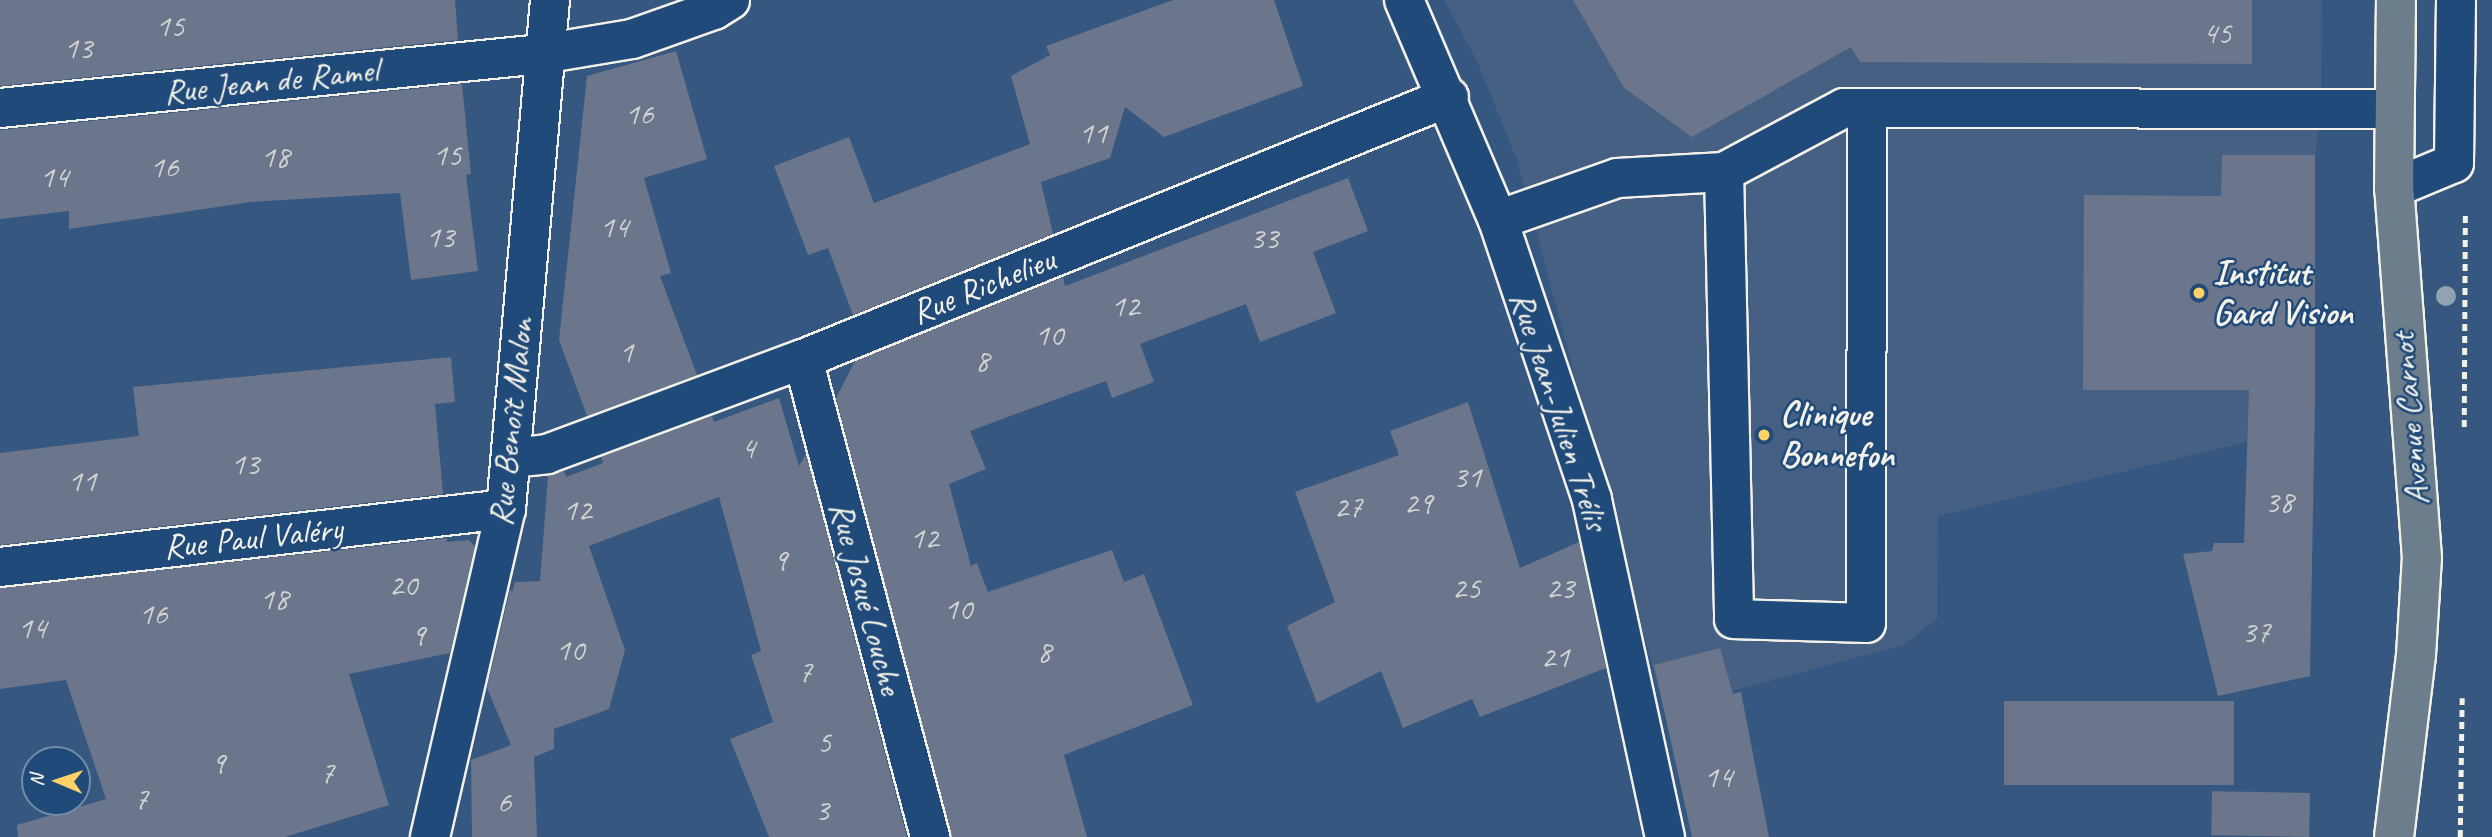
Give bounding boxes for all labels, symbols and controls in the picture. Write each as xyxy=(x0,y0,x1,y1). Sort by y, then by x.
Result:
house number: 15 xyxy=(156,7,184,45)
house number: 45 xyxy=(2203,14,2231,52)
house number: 13 xyxy=(64,29,92,67)
street label: Rue Jean de Ramel xyxy=(162,49,380,113)
house number: 16 xyxy=(625,95,653,133)
house number: 11 xyxy=(1079,114,1107,152)
house number: 15 xyxy=(433,136,461,174)
house number: 18 xyxy=(261,138,289,176)
house number: 16 xyxy=(150,148,178,186)
house number: 14 xyxy=(40,158,68,196)
house number: 14 xyxy=(600,208,628,246)
house number: 13 xyxy=(426,218,454,256)
house number: 33 xyxy=(1250,219,1278,257)
street label: Rue Richelieu xyxy=(905,238,1061,334)
place label: Institut Gard Vision xyxy=(2213,252,2353,334)
marker: Institut Gard Vision xyxy=(2191,285,2207,301)
house number: 12 xyxy=(1111,287,1139,325)
street label: Rue Jean-Julien Trélis xyxy=(1501,287,1617,535)
street label: Rue Benoît Malon xyxy=(479,316,543,528)
house number: 10 xyxy=(1035,316,1063,354)
street label: Avenue Carnot xyxy=(2382,331,2438,507)
house number: 1 xyxy=(619,333,633,371)
house number: 8 xyxy=(975,342,989,380)
place label: Clinique Bonnefon xyxy=(1780,394,1894,476)
marker: Clinique Bonnefon xyxy=(1754,425,1774,445)
house number: 4 xyxy=(741,429,755,467)
house number: 13 xyxy=(231,445,259,483)
house number: 31 xyxy=(1453,458,1481,496)
house number: 11 xyxy=(68,462,96,500)
house number: 38 xyxy=(2265,483,2293,521)
house number: 29 xyxy=(1404,484,1432,522)
house number: 27 xyxy=(1334,488,1362,526)
house number: 12 xyxy=(563,491,591,529)
street label: Rue Josué Louche xyxy=(820,497,912,699)
street label: Rue Paul Valéry xyxy=(161,508,345,568)
house number: 12 xyxy=(910,519,938,557)
house number: 9 xyxy=(773,541,787,579)
house number: 20 xyxy=(389,566,417,604)
house number: 25 xyxy=(1452,569,1480,607)
house number: 23 xyxy=(1546,569,1574,607)
house number: 18 xyxy=(260,580,288,618)
house number: 10 xyxy=(944,590,972,628)
house number: 16 xyxy=(139,595,167,633)
house number: 14 xyxy=(18,609,46,647)
house number: 37 xyxy=(2242,613,2270,651)
house number: 9 xyxy=(411,616,425,654)
house number: 10 xyxy=(556,631,584,669)
house number: 8 xyxy=(1037,633,1051,671)
house number: 21 xyxy=(1541,638,1569,676)
house number: 7 xyxy=(798,653,812,691)
house number: 5 xyxy=(817,723,831,761)
house number: 9 xyxy=(211,744,225,782)
north arrow xyxy=(21,746,91,816)
house number: 7 xyxy=(320,754,334,792)
house number: 14 xyxy=(1704,758,1732,796)
text: N xyxy=(25,774,49,787)
house number: 7 xyxy=(134,780,148,818)
house number: 6 xyxy=(497,783,511,821)
house number: 3 xyxy=(815,791,829,829)

